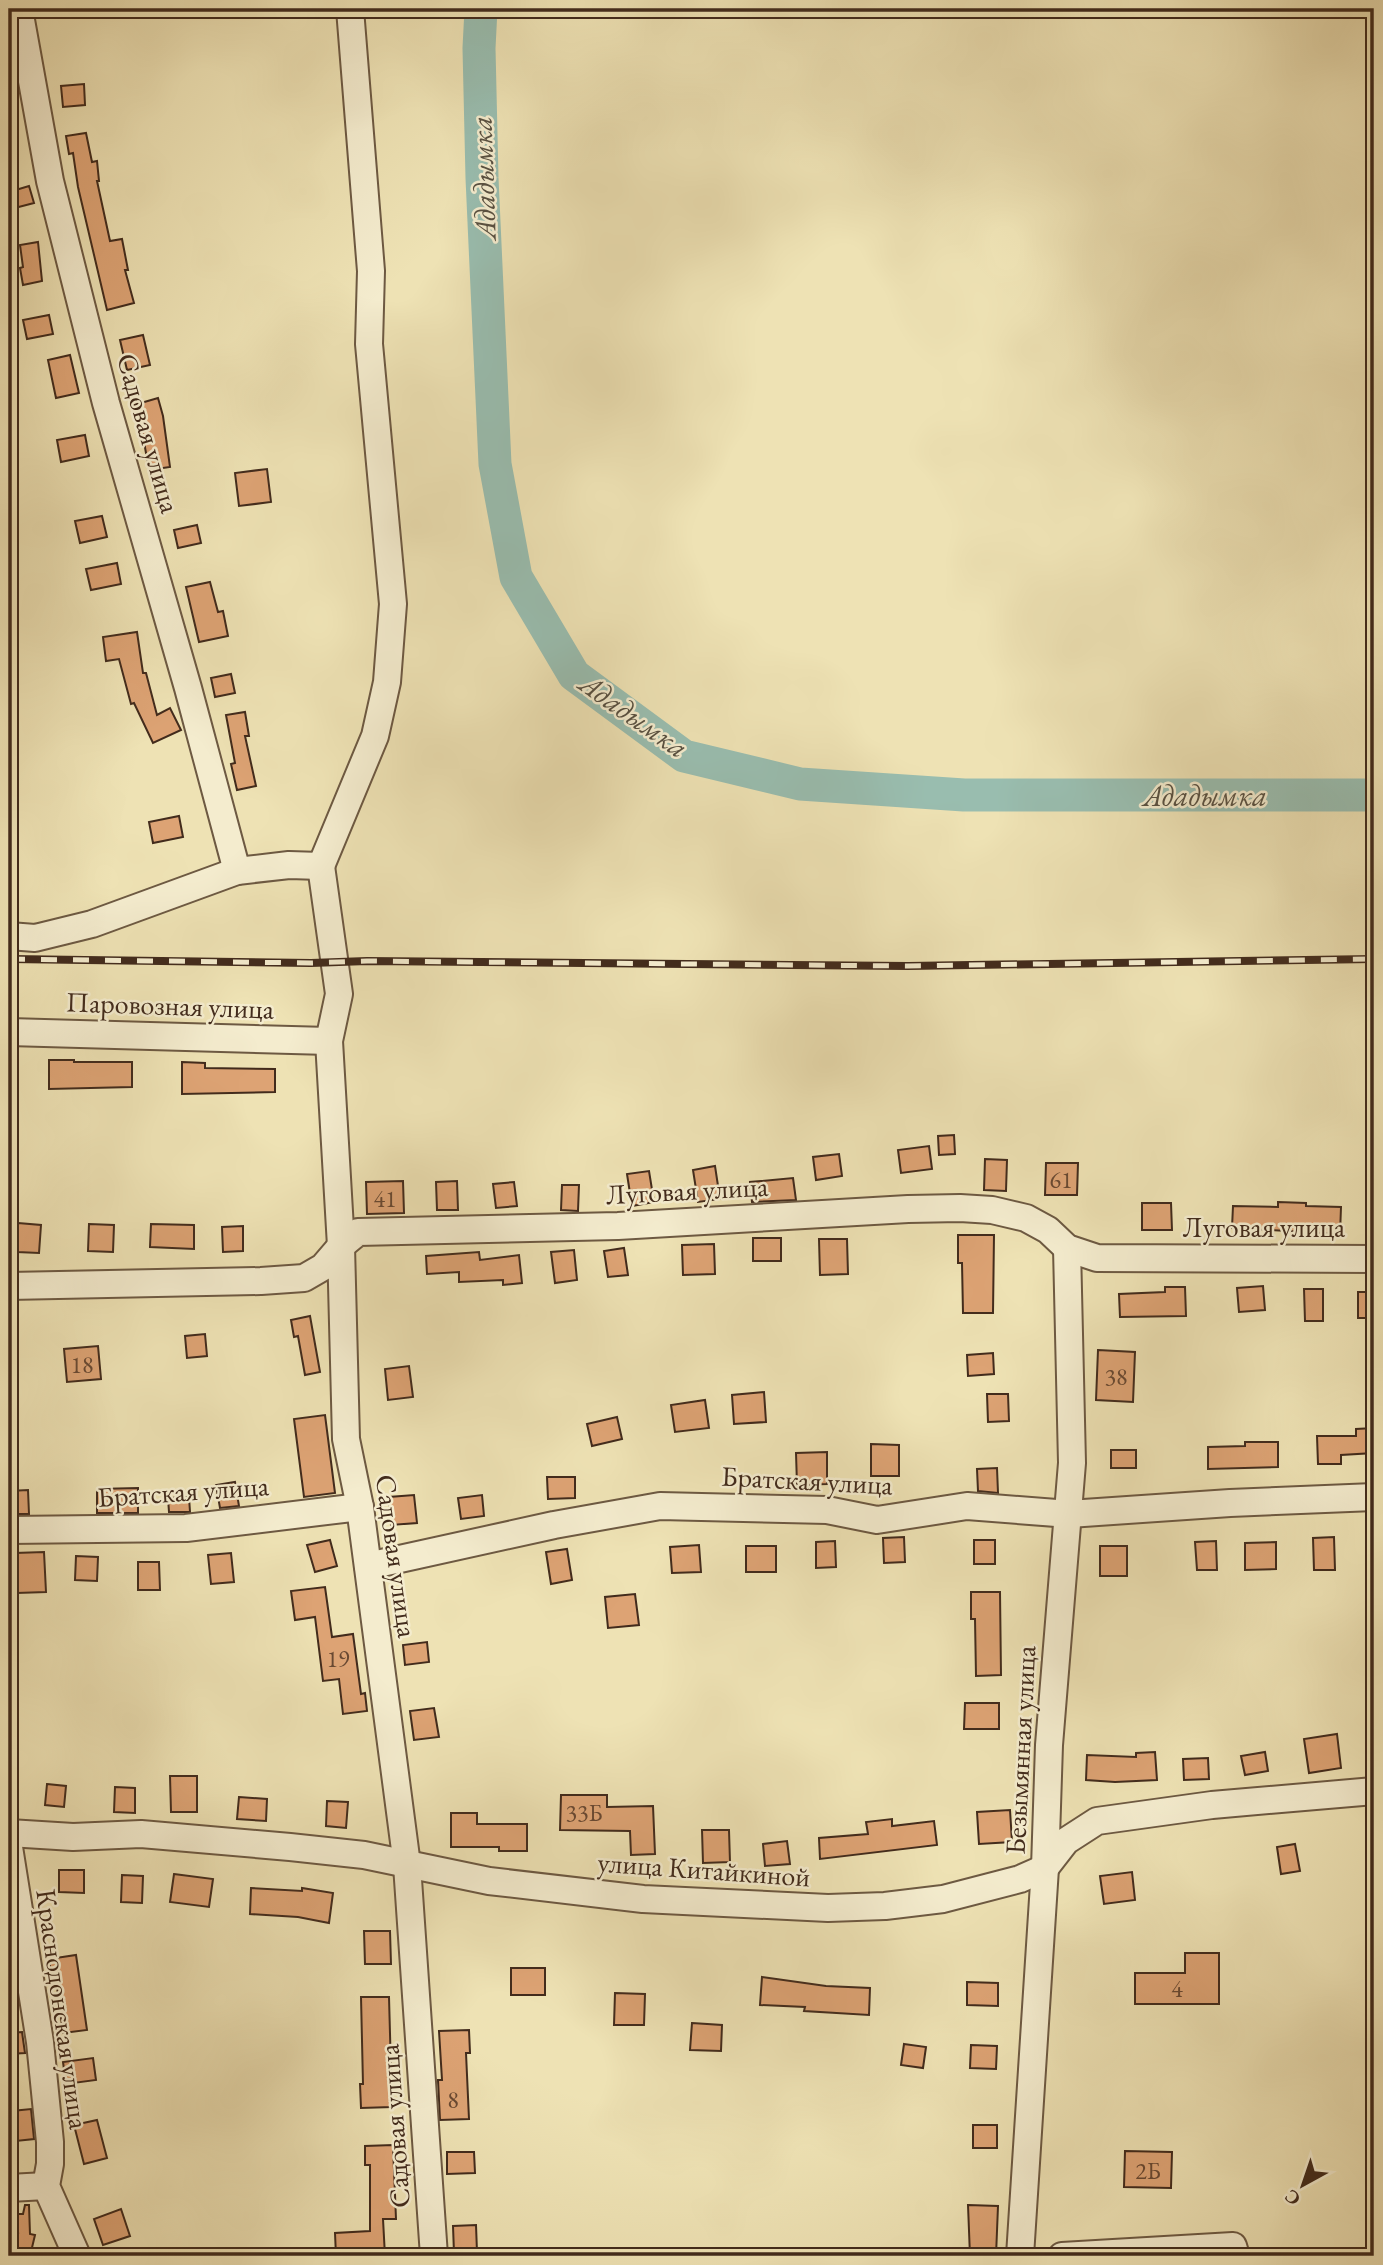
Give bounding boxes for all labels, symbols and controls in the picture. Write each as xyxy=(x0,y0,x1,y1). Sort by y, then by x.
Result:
water label: Ададымка xyxy=(461,115,505,243)
street label: Садовая улица xyxy=(109,349,189,518)
water label: Ададымка xyxy=(570,662,696,766)
water label: Ададымка xyxy=(1141,776,1267,815)
street label: Паровозная улица xyxy=(65,983,275,1027)
house number: 61 xyxy=(1049,1164,1073,1195)
street label: Луговая улица xyxy=(605,1168,770,1212)
house number: 41 xyxy=(373,1183,397,1214)
street label: Луговая улица xyxy=(1183,1209,1346,1245)
house number: 18 xyxy=(70,1349,94,1380)
house number: 38 xyxy=(1104,1361,1128,1392)
street label: Братская улица xyxy=(720,1458,894,1503)
street label: Братская улица xyxy=(96,1467,271,1515)
street label: Садовая улица xyxy=(368,1472,426,1641)
house number: 19 xyxy=(326,1643,350,1674)
street label: Безымянная улица xyxy=(997,1644,1043,1855)
house number: 33Б xyxy=(565,1797,603,1828)
street label: улица Китайкиной xyxy=(596,1844,812,1894)
street label: Краснодонская улица xyxy=(28,1887,98,2132)
house number: 4 xyxy=(1171,1973,1183,2004)
street label: Садовая улица xyxy=(370,2042,418,2209)
house number: 8 xyxy=(447,2084,459,2115)
north arrow xyxy=(1268,2150,1338,2220)
house number: 2Б xyxy=(1135,2155,1161,2186)
text: С xyxy=(1279,2184,1306,2212)

